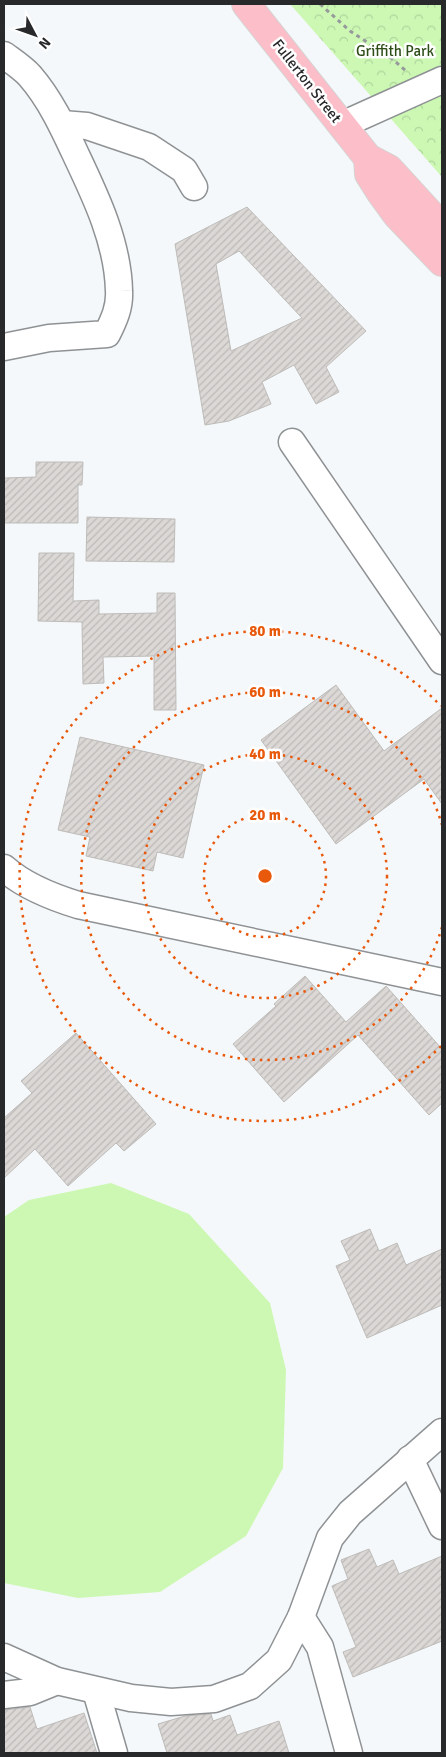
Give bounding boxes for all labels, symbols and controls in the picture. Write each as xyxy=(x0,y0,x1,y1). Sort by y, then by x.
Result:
north arrow xyxy=(10,10,60,60)
text: N xyxy=(35,34,54,52)
street label: Fullerton Street xyxy=(269,36,345,126)
park label: Griffith Park xyxy=(356,42,435,60)
text: 80 m xyxy=(249,622,281,640)
text: 60 m xyxy=(249,683,281,701)
text: 40 m xyxy=(249,745,281,763)
text: 20 m xyxy=(249,806,281,824)
centre of rings xyxy=(256,867,274,885)

